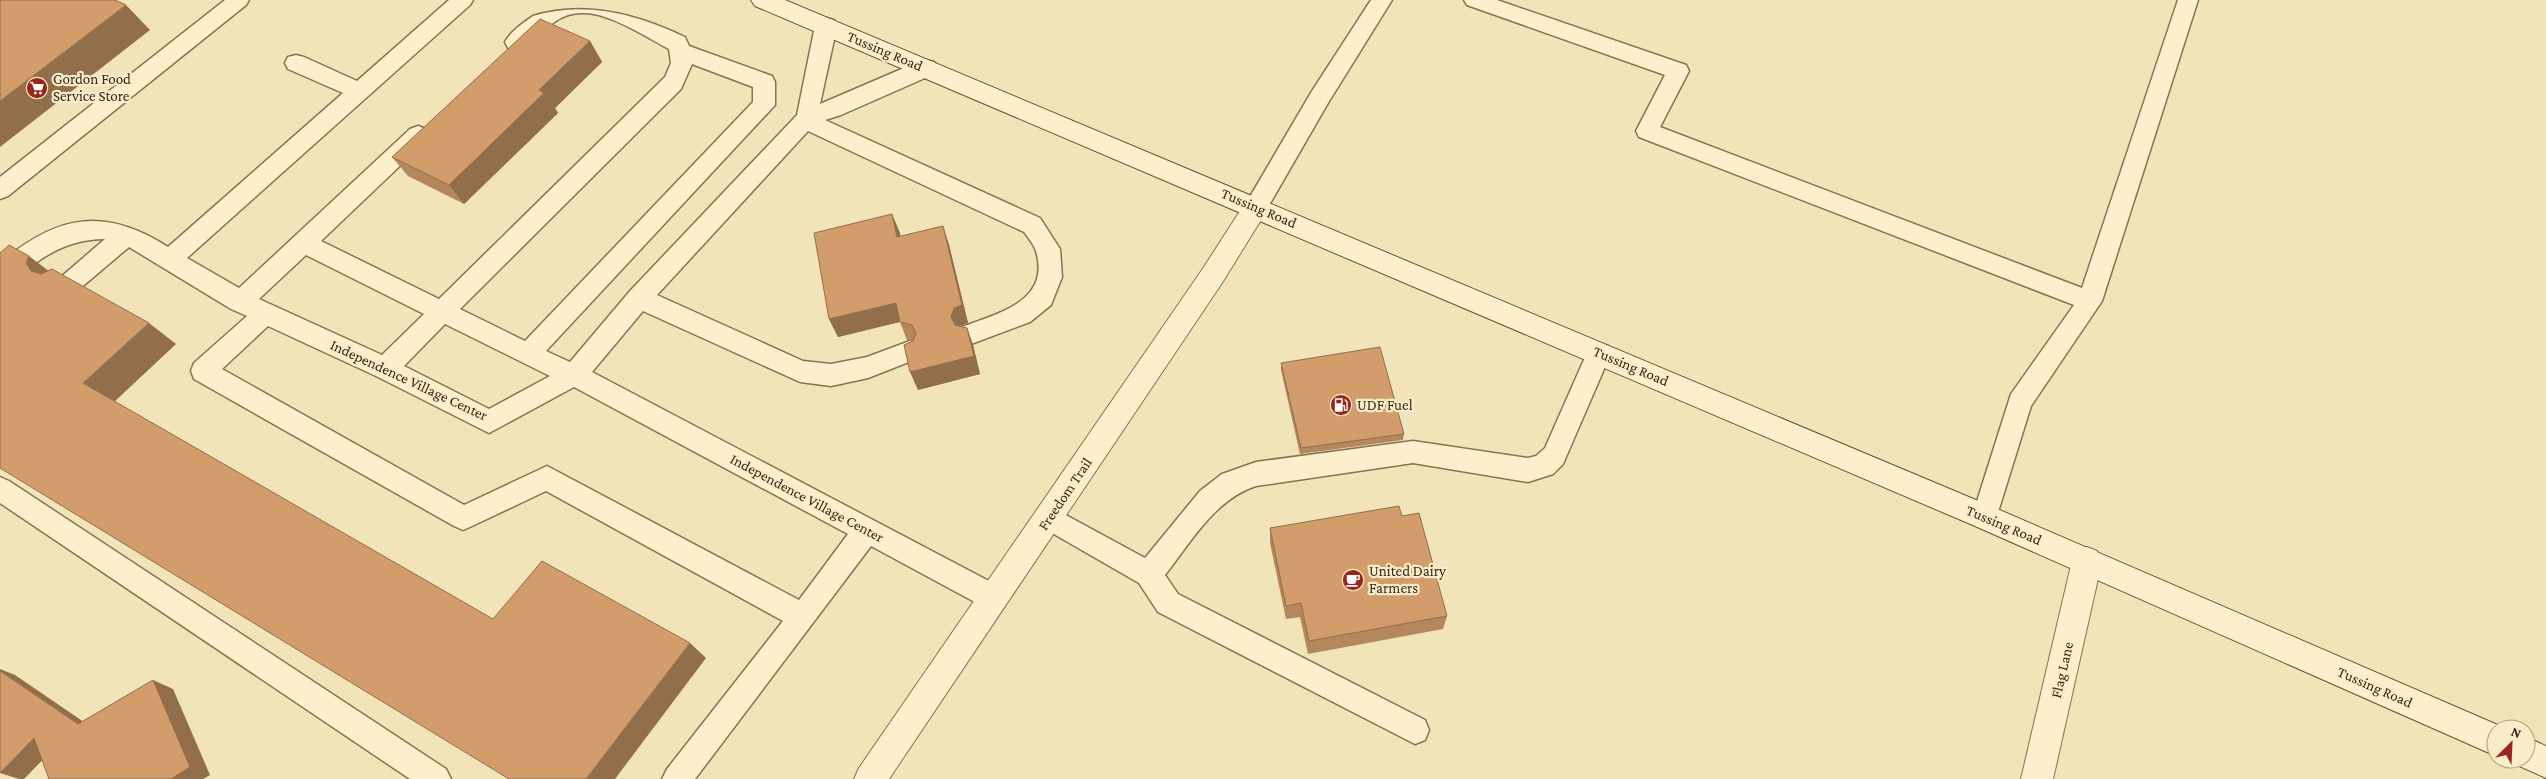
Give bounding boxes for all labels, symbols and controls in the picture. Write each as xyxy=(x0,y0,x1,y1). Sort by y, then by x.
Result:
street label: Tussing Road xyxy=(845,28,925,75)
place label: Gordon Food Service Store xyxy=(53,71,131,104)
supermarket icon: Gordon Food Service Store xyxy=(25,76,49,100)
street label: Tussing Road xyxy=(1219,185,1299,232)
street label: Independence Village Center xyxy=(327,336,491,425)
street label: Tussing Road xyxy=(1591,343,1671,390)
fuel station icon: UDF Fuel xyxy=(1329,393,1353,417)
place label: UDF Fuel xyxy=(1357,397,1413,413)
street label: Independence Village Center xyxy=(727,451,887,547)
street label: Freedom Trail xyxy=(1035,455,1095,533)
street label: Tussing Road xyxy=(1964,502,2044,549)
place label: United Dairy Farmers xyxy=(1369,563,1446,596)
cafe icon: United Dairy Farmers xyxy=(1341,568,1365,592)
street label: Flag Lane xyxy=(2048,640,2077,700)
street label: Tussing Road xyxy=(2335,663,2415,712)
north arrow xyxy=(2486,719,2536,769)
text: N xyxy=(2509,723,2524,742)

